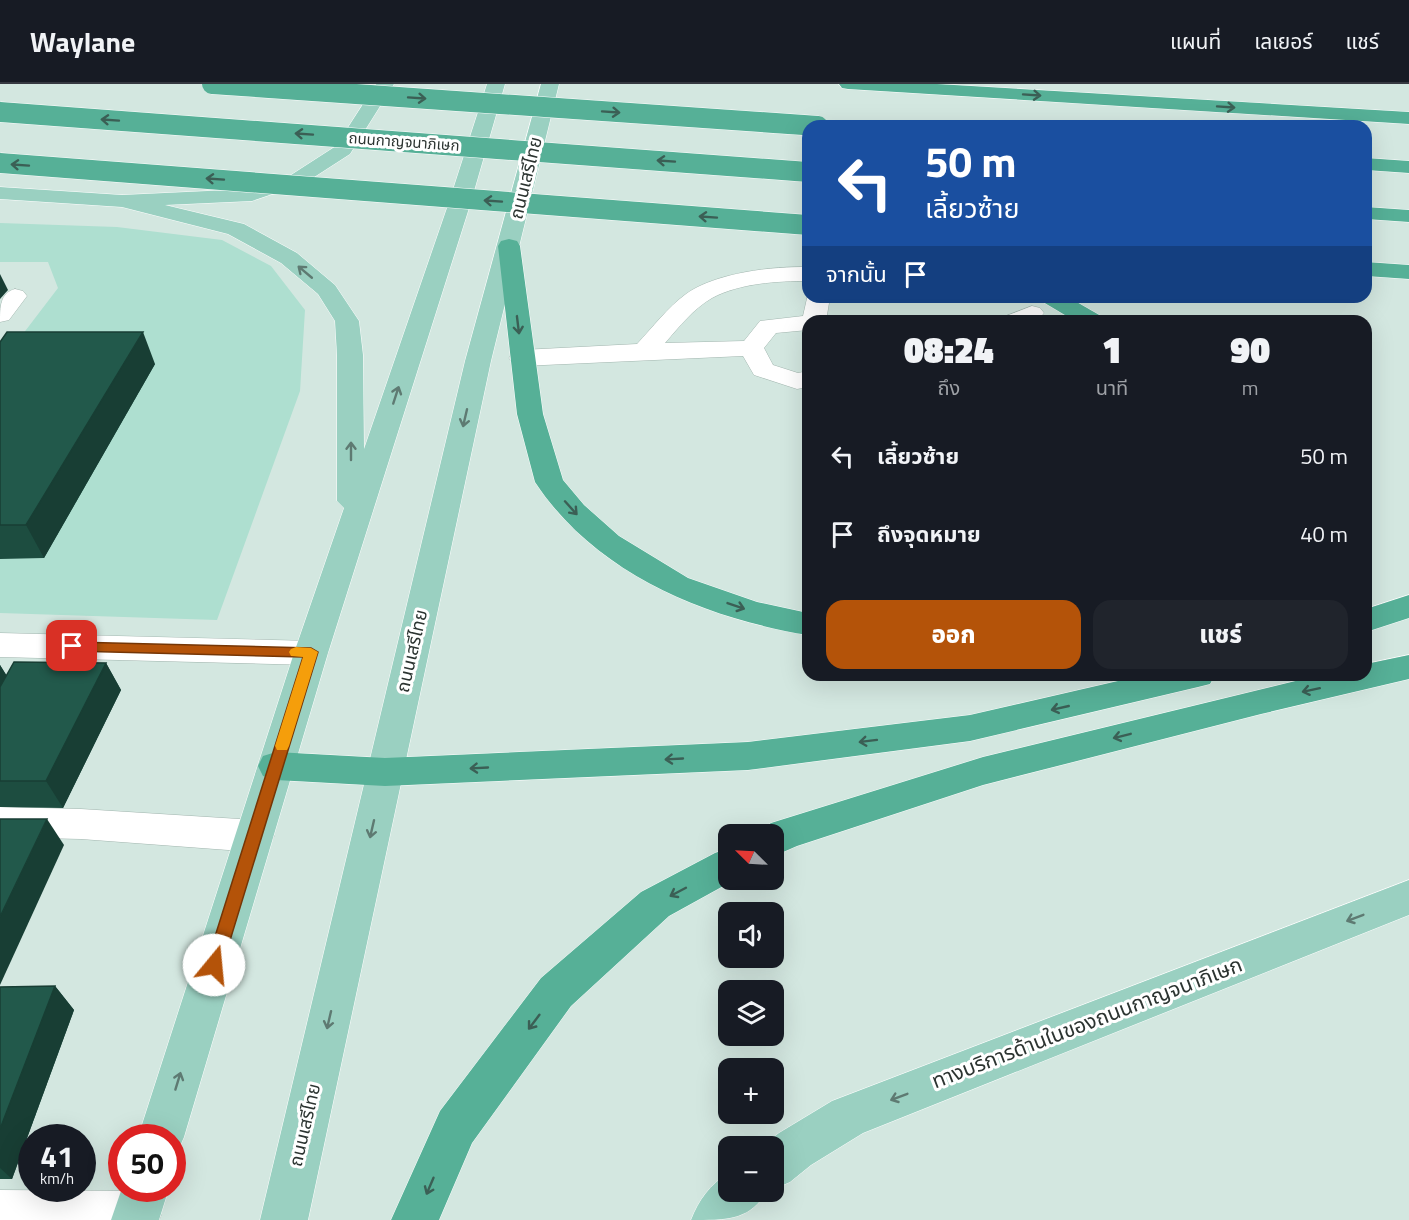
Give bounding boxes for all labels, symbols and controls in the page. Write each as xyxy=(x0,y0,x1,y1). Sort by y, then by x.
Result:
text: Waylane xyxy=(30,20,135,63)
text: แผนที่ xyxy=(1170,25,1221,57)
text: เลเยอร์ xyxy=(1254,25,1313,57)
text: แชร์ xyxy=(1346,25,1379,57)
one-way arrow xyxy=(1021,90,1041,101)
one-way arrow xyxy=(406,93,426,104)
one-way arrow xyxy=(1216,102,1236,113)
one-way arrow xyxy=(601,106,621,117)
one-way arrow xyxy=(100,114,120,125)
street label: ถนนกาญจนาภิเษก xyxy=(348,126,460,157)
one-way arrow xyxy=(295,128,315,139)
text: 50 m xyxy=(925,129,1017,193)
street label: ถนนเสรีไทย xyxy=(502,134,549,222)
icon: left xyxy=(826,144,904,222)
one-way arrow xyxy=(657,155,677,166)
one-way arrow xyxy=(11,159,31,170)
one-way arrow xyxy=(205,174,225,185)
text: เลี้ยวซ้าย xyxy=(925,187,1019,228)
one-way arrow xyxy=(483,195,503,206)
one-way arrow xyxy=(699,211,719,222)
text: จากนั้น xyxy=(826,257,887,291)
icon: arrive xyxy=(899,258,932,291)
one-way arrow xyxy=(298,265,313,279)
one-way arrow xyxy=(513,314,524,334)
text: 08:24 xyxy=(904,322,994,377)
text: 1 xyxy=(1102,322,1122,377)
text: 90 xyxy=(1230,322,1270,377)
text: ถึง xyxy=(937,372,960,403)
text: นาที xyxy=(1096,372,1128,403)
text: m xyxy=(1242,372,1259,403)
one-way arrow xyxy=(391,386,402,405)
one-way arrow xyxy=(458,408,470,427)
text: เลี้ยวซ้าย xyxy=(877,439,959,473)
text: 50 m xyxy=(1300,439,1348,473)
icon: left xyxy=(826,440,859,473)
one-way arrow xyxy=(345,441,357,461)
one-way arrow xyxy=(564,500,578,515)
text: ถึงจุดหมาย xyxy=(877,517,981,551)
text: 40 m xyxy=(1300,517,1348,551)
icon: arrive xyxy=(826,518,859,551)
button: ออก xyxy=(826,600,1081,669)
button: แชร์ xyxy=(1093,600,1348,669)
one-way arrow xyxy=(726,602,745,613)
street label: ถนนเสรีไทย xyxy=(389,607,434,695)
pin xyxy=(46,620,97,671)
icon: arrive xyxy=(55,629,88,662)
one-way arrow xyxy=(1302,685,1321,696)
one-way arrow xyxy=(1050,702,1069,714)
one-way arrow xyxy=(1113,731,1132,742)
one-way arrow xyxy=(858,735,878,746)
one-way arrow xyxy=(664,754,684,765)
one-way arrow xyxy=(469,763,489,774)
one-way arrow xyxy=(366,819,377,839)
north arrow xyxy=(718,824,784,890)
map controls xyxy=(718,824,784,1202)
one-way arrow xyxy=(669,887,687,898)
button: sound xyxy=(718,902,784,968)
one-way arrow xyxy=(1346,914,1364,925)
position arrow xyxy=(182,933,246,997)
street label: ทางบริการด้านในของถนนกาญจนาภิเษก xyxy=(927,948,1247,1096)
button: layers xyxy=(718,980,784,1046)
one-way arrow xyxy=(323,1009,334,1029)
one-way arrow xyxy=(528,1014,541,1030)
button: + xyxy=(718,1058,784,1124)
one-way arrow xyxy=(173,1072,184,1091)
street label: ถนนเสรีไทย xyxy=(282,1081,327,1169)
one-way arrow xyxy=(890,1092,909,1103)
speed limit sign: 50 xyxy=(108,1124,186,1202)
text: 41 xyxy=(40,1133,74,1179)
button: − xyxy=(718,1136,784,1202)
text: km/h xyxy=(40,1167,74,1190)
one-way arrow xyxy=(424,1176,436,1194)

